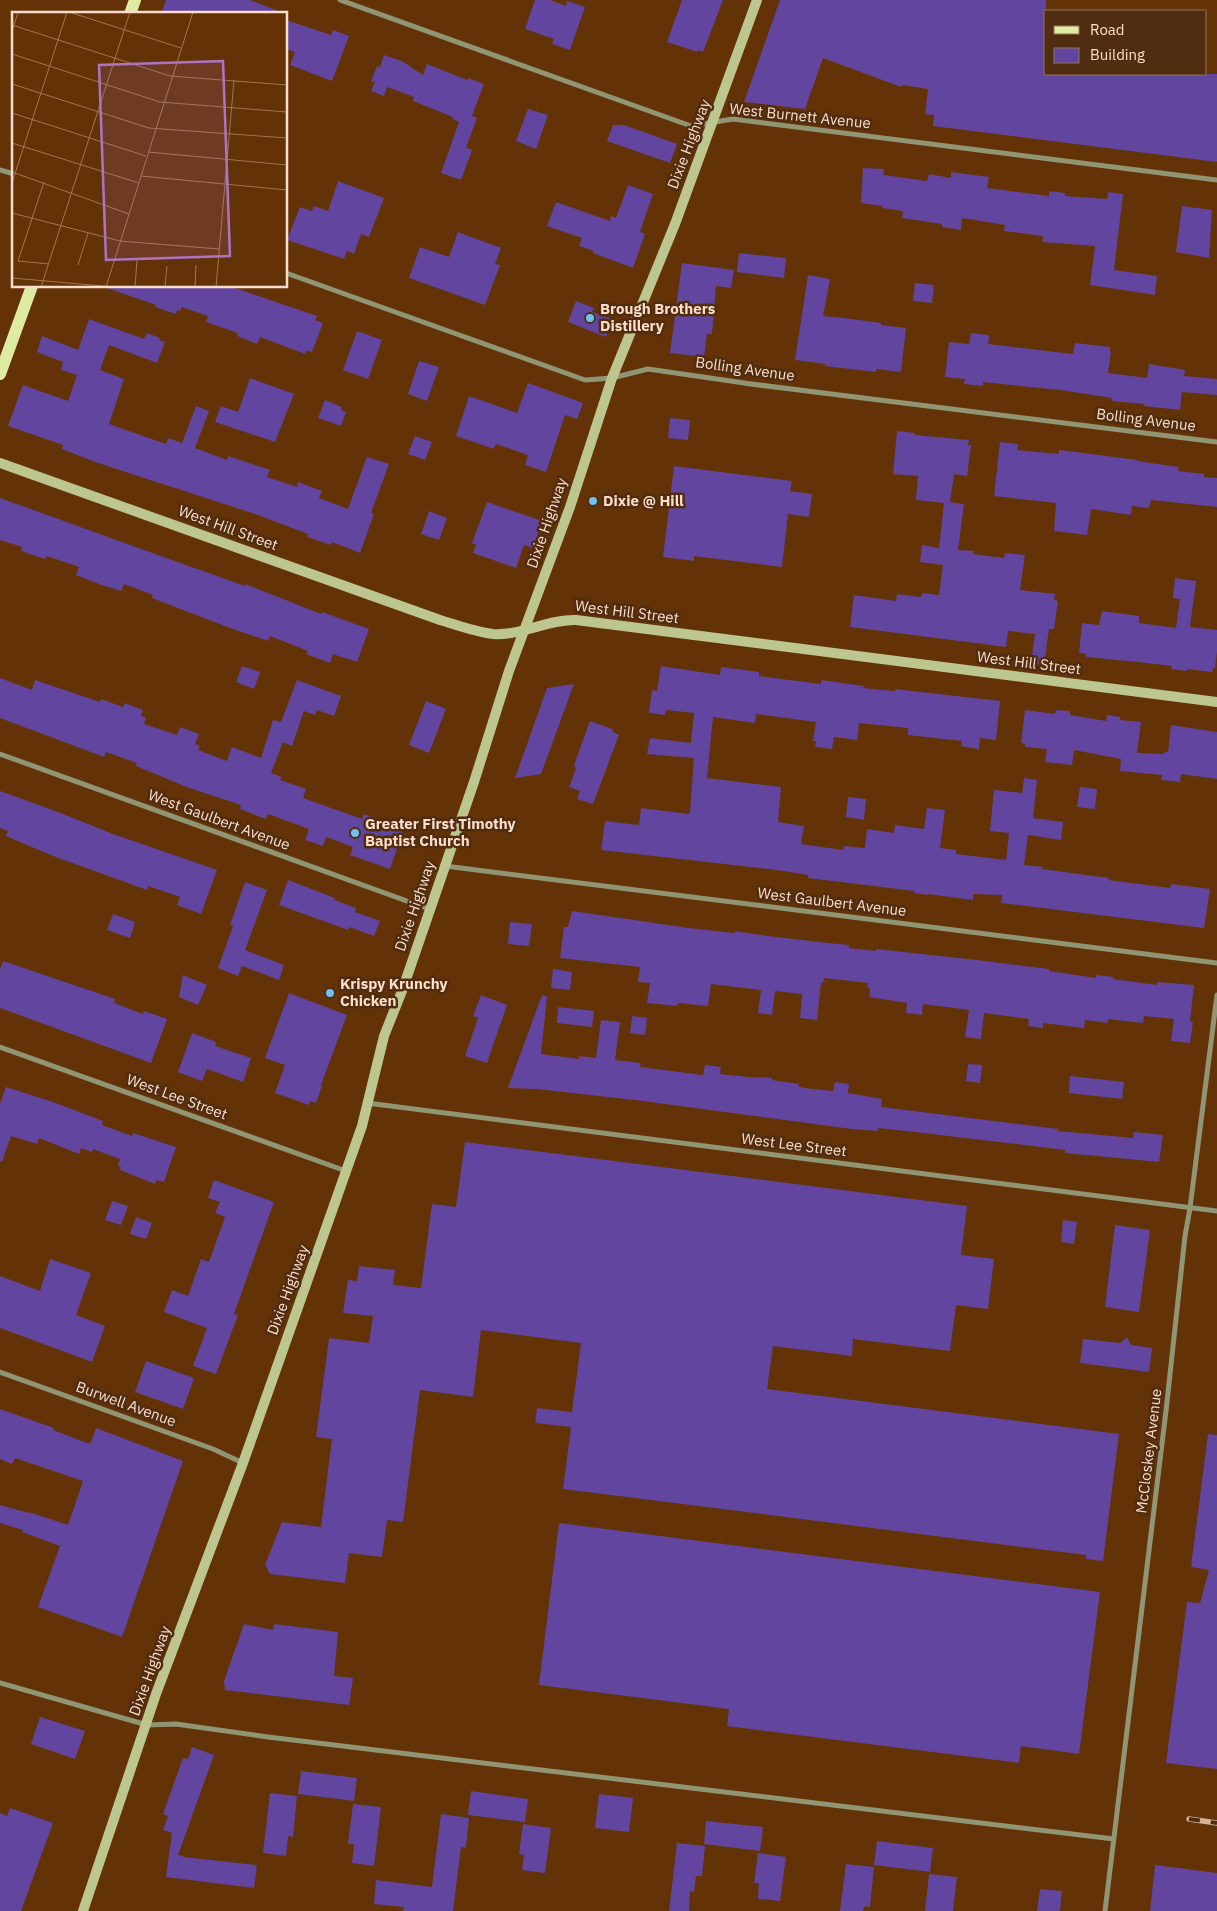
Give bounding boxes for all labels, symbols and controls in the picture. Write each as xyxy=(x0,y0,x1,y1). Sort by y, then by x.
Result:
legend xyxy=(1044,10,1207,75)
inset map xyxy=(12,12,288,288)
text: Road xyxy=(1090,20,1125,39)
text: Building xyxy=(1090,45,1145,64)
street label: Dixie Highway xyxy=(663,96,715,191)
street label: West Burnett Avenue xyxy=(728,99,872,132)
place label: Brough Brothers Distillery xyxy=(600,299,716,335)
marker: Brough Brothers Distillery xyxy=(584,312,596,324)
street label: Bolling Avenue xyxy=(694,352,796,385)
street label: Bolling Avenue xyxy=(1095,404,1197,435)
street label: Dixie Highway xyxy=(522,475,571,571)
place label: Dixie @ Hill xyxy=(603,491,684,510)
marker: Dixie @ Hill xyxy=(587,495,599,507)
street label: West Hill Street xyxy=(176,501,281,554)
street label: West Hill Street xyxy=(574,596,680,627)
street label: West Hill Street xyxy=(976,647,1082,678)
street label: West Gaulbert Avenue xyxy=(146,785,293,854)
place label: Greater First Timothy Baptist Church xyxy=(365,814,516,850)
marker: Greater First Timothy Baptist Church xyxy=(349,827,361,839)
street label: Dixie Highway xyxy=(390,858,439,954)
street label: West Gaulbert Avenue xyxy=(757,883,908,920)
place label: Krispy Krunchy Chicken xyxy=(340,974,448,1010)
marker: Krispy Krunchy Chicken xyxy=(324,987,336,999)
street label: West Lee Street xyxy=(124,1069,230,1124)
street label: West Lee Street xyxy=(740,1129,848,1160)
street label: Dixie Highway xyxy=(262,1242,313,1337)
street label: Burwell Avenue xyxy=(73,1377,179,1430)
street label: McCloskey Avenue xyxy=(1131,1387,1166,1515)
street label: Dixie Highway xyxy=(124,1623,175,1718)

